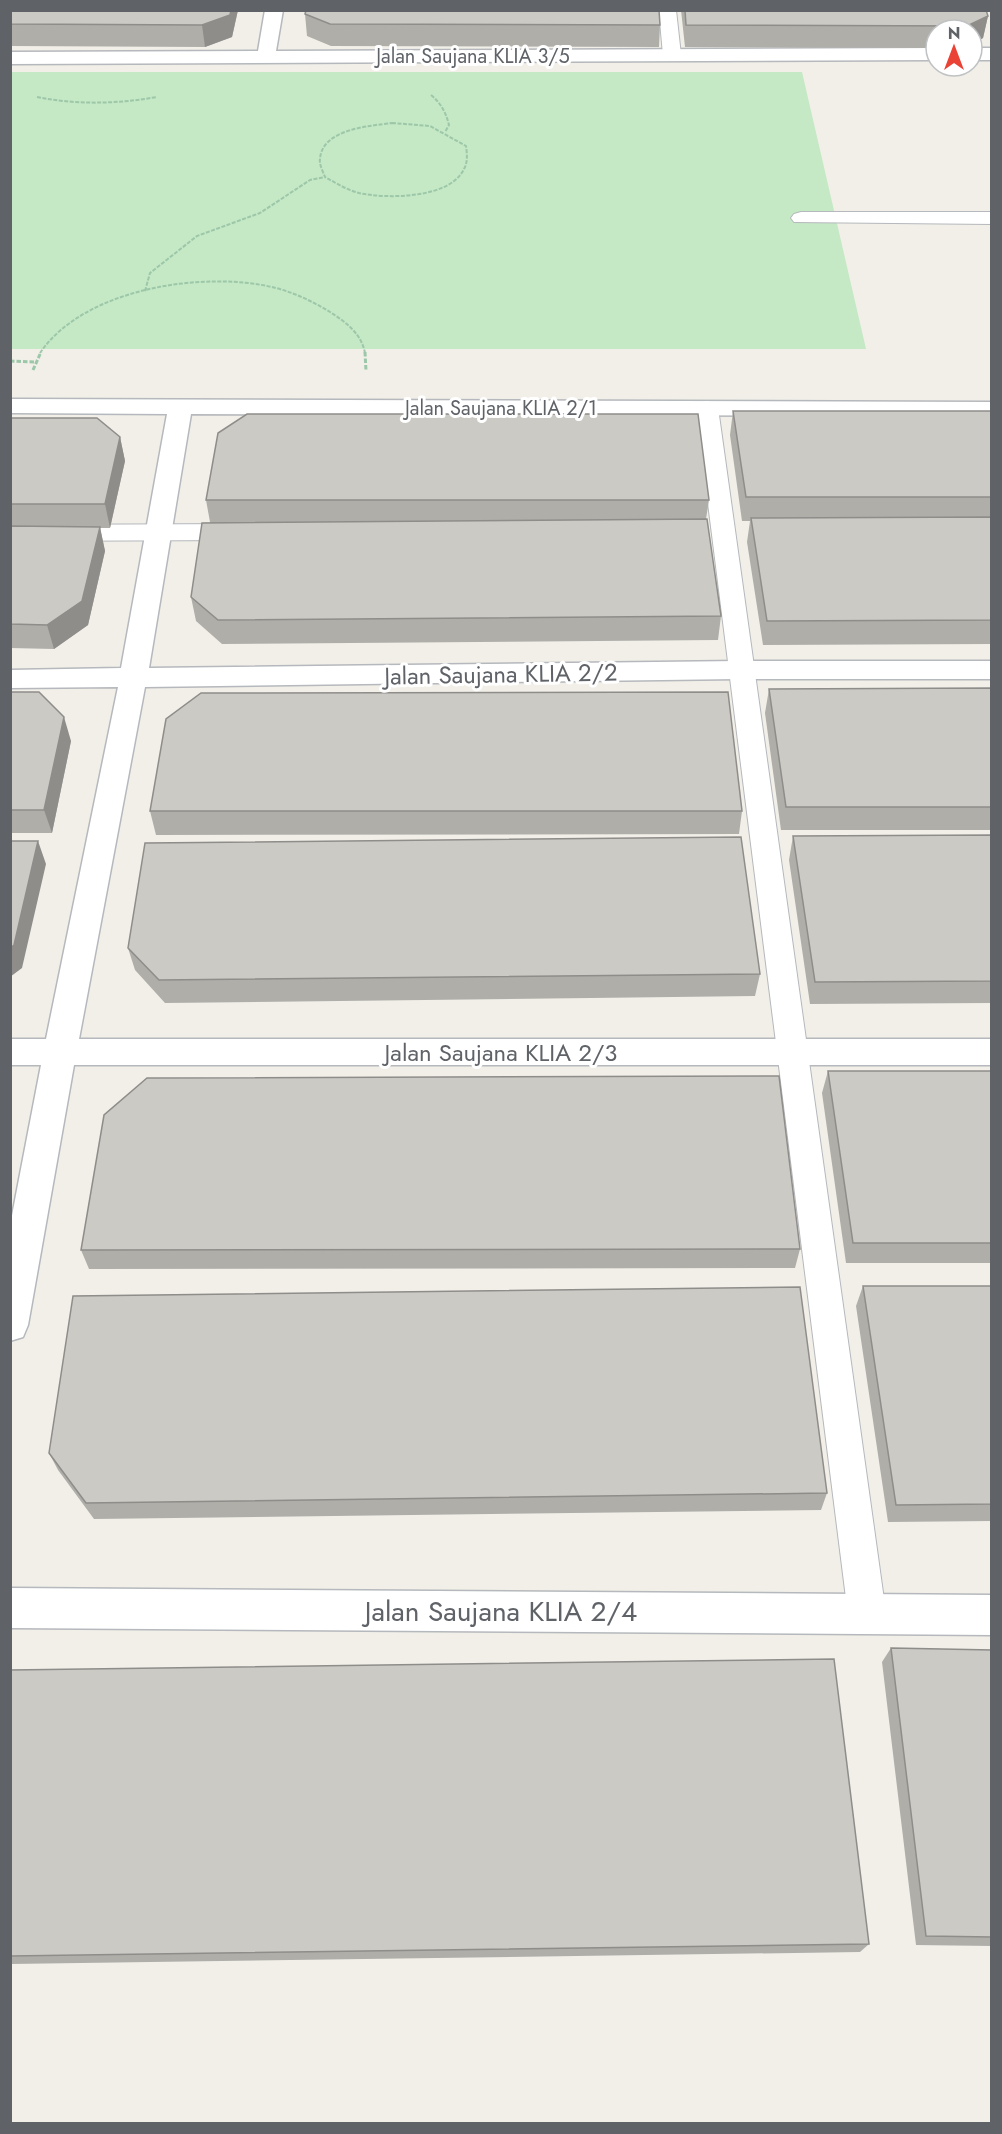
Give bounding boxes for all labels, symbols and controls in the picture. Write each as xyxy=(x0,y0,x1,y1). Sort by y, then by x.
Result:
north arrow xyxy=(924,18,984,78)
text: N xyxy=(948,22,960,45)
street label: Jalan Saujana KLIA 3/5 xyxy=(373,42,570,71)
street label: Jalan Saujana KLIA 2/1 xyxy=(402,394,597,423)
street label: Jalan Saujana KLIA 2/2 xyxy=(381,654,618,694)
street label: Jalan Saujana KLIA 2/3 xyxy=(382,1035,617,1070)
street label: Jalan Saujana KLIA 2/4 xyxy=(361,1591,637,1632)

